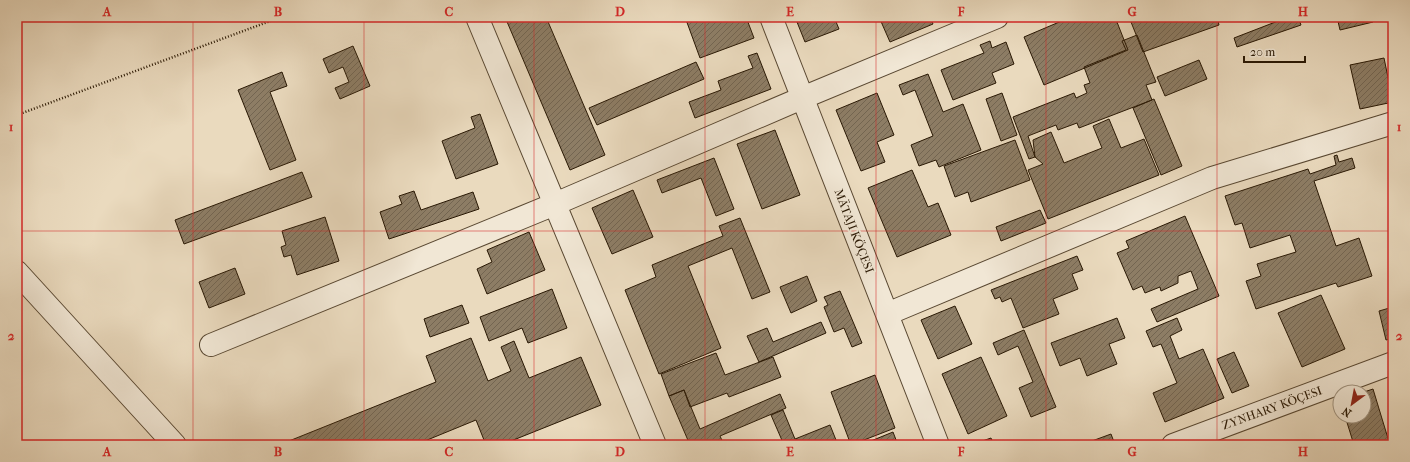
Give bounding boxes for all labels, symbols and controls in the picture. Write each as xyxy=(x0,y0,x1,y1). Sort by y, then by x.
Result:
text: A xyxy=(102,4,112,19)
text: B xyxy=(274,4,283,19)
text: C xyxy=(445,4,454,19)
text: D xyxy=(615,4,625,19)
text: E xyxy=(786,4,794,19)
text: F xyxy=(957,4,965,19)
text: G xyxy=(1127,4,1137,19)
text: H xyxy=(1298,4,1309,19)
scale bar xyxy=(1244,38,1305,64)
text: 20 m xyxy=(1250,45,1275,59)
text: 1 xyxy=(9,119,14,134)
text: 1 xyxy=(1397,119,1402,134)
street label: MÄTAJI KÖÇESI xyxy=(831,186,878,276)
text: 2 xyxy=(8,328,15,343)
text: 2 xyxy=(1396,328,1403,343)
street label: ZYNHARY KÖÇESI xyxy=(1220,382,1324,433)
north arrow xyxy=(1332,384,1372,424)
text: N xyxy=(1339,404,1354,420)
text: A xyxy=(102,444,112,459)
text: B xyxy=(274,444,283,459)
text: C xyxy=(445,444,454,459)
text: D xyxy=(615,444,625,459)
text: E xyxy=(786,444,794,459)
text: F xyxy=(957,444,965,459)
text: G xyxy=(1127,444,1137,459)
text: H xyxy=(1298,444,1309,459)

